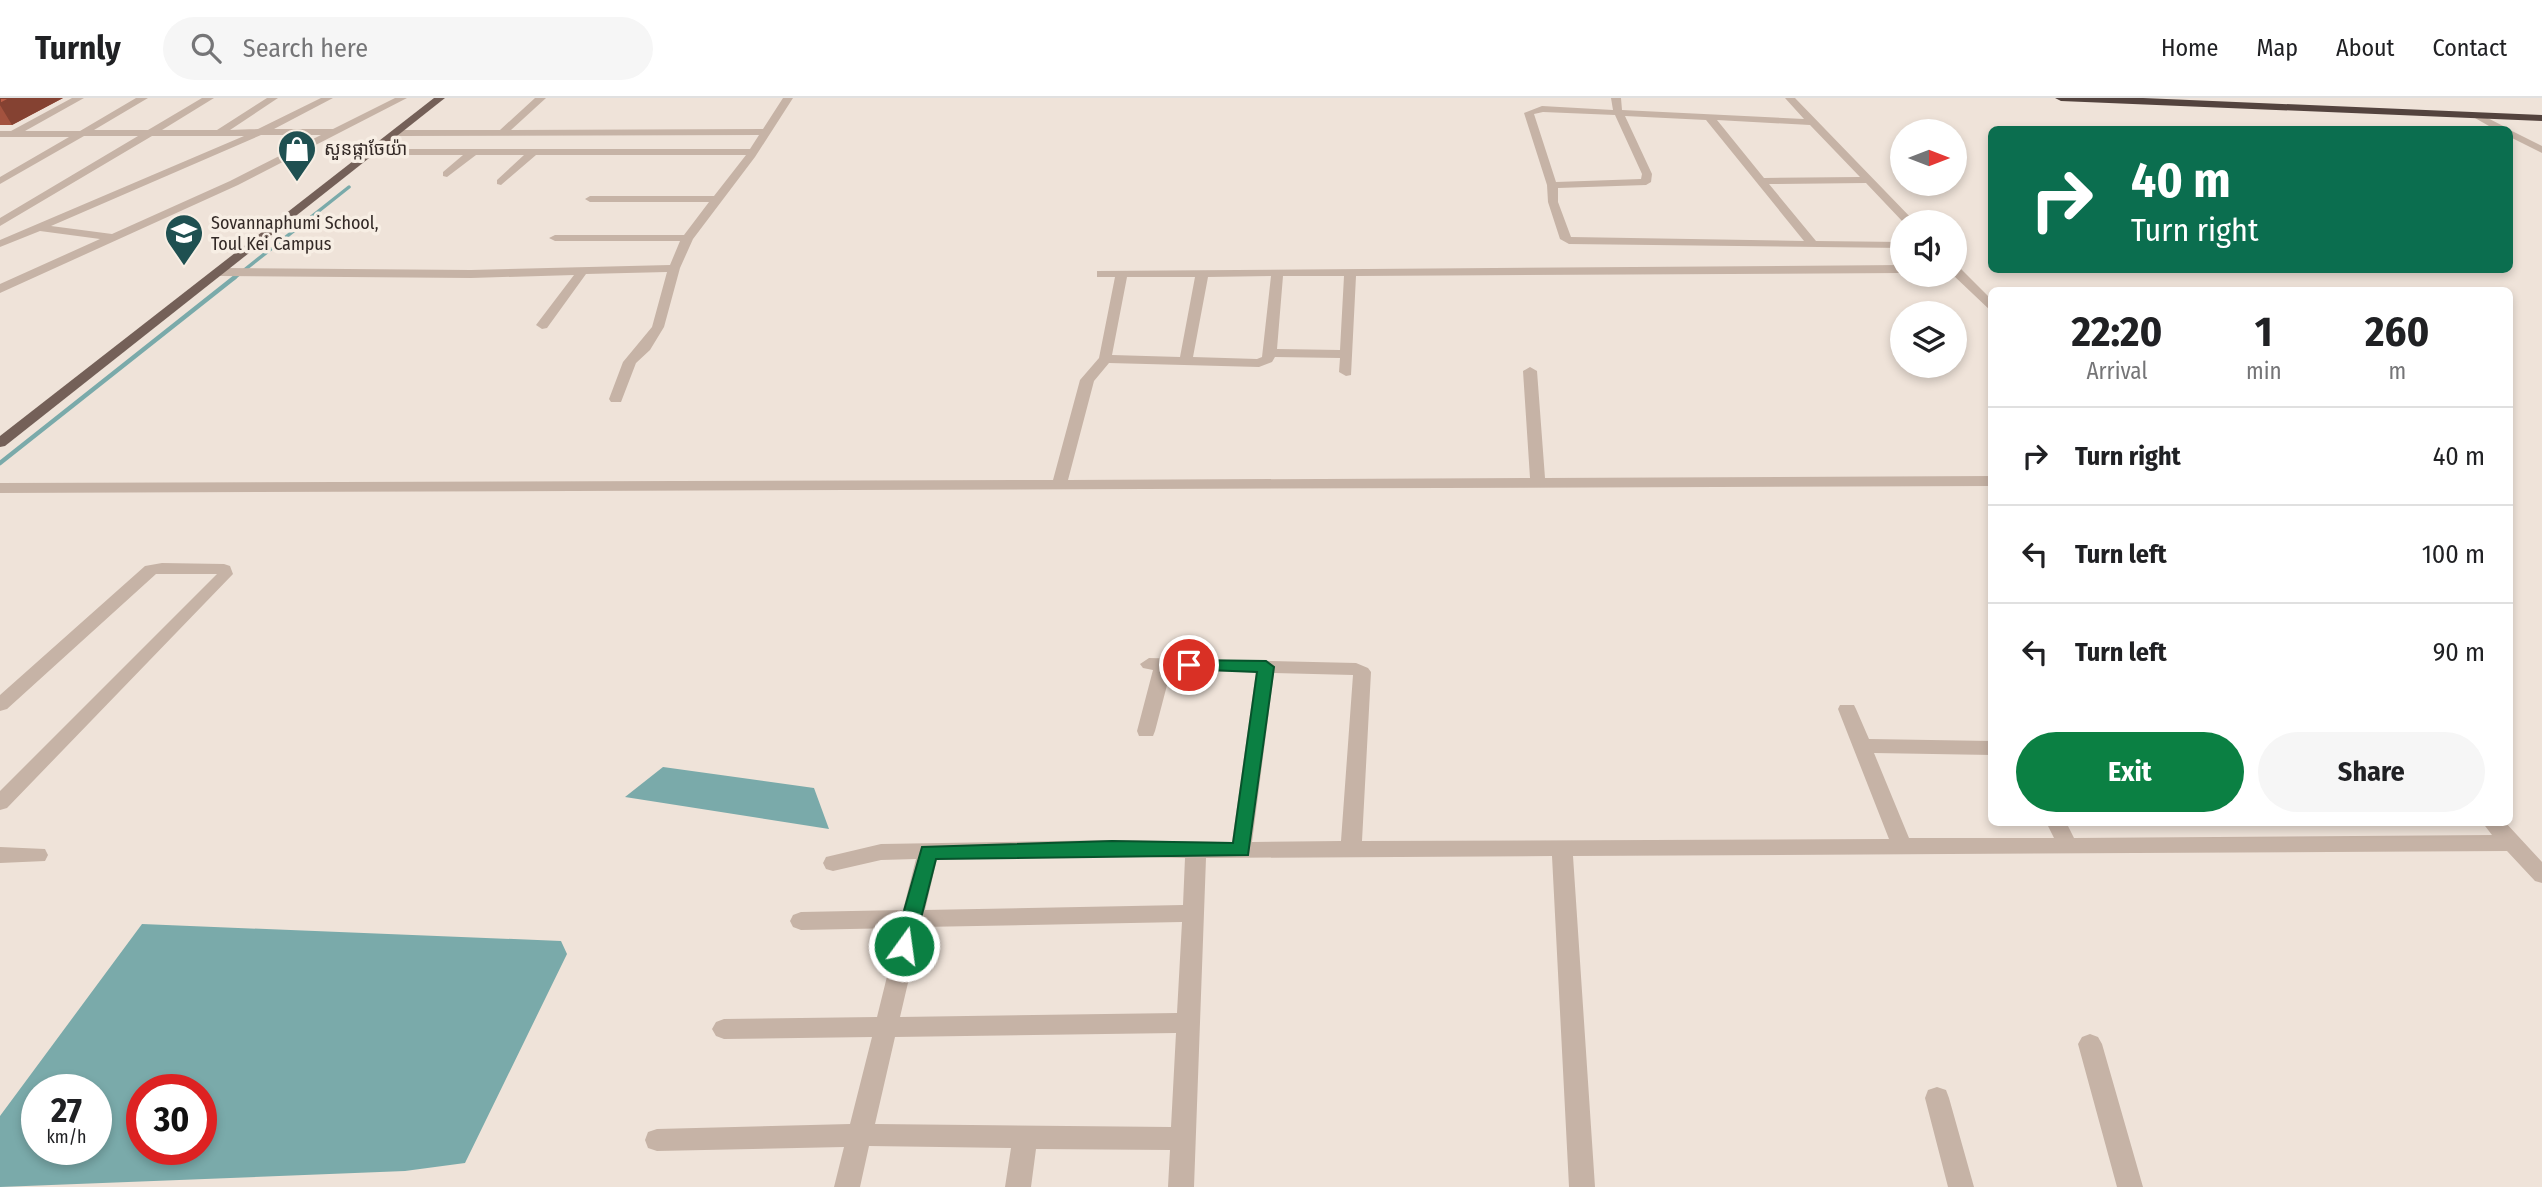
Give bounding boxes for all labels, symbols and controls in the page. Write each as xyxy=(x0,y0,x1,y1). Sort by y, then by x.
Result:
search box xyxy=(163,17,653,80)
text: Turnly xyxy=(35,28,121,68)
icon: search xyxy=(187,29,225,67)
text: Search here xyxy=(243,33,368,64)
text: Home xyxy=(2161,34,2218,62)
text: Map xyxy=(2256,34,2298,62)
text: About xyxy=(2336,34,2394,62)
text: Contact xyxy=(2432,34,2507,62)
north arrow xyxy=(1890,119,1967,196)
map controls xyxy=(1890,119,1967,378)
shop icon: សួនផ្កាចែយ៉ា xyxy=(276,128,318,183)
place label: សួនផ្កាចែយ៉ា xyxy=(324,138,407,160)
text: 40 m xyxy=(2131,151,2231,210)
icon: right xyxy=(2016,154,2107,245)
button: sound xyxy=(1890,210,1967,287)
text: Turn right xyxy=(2131,211,2258,249)
school or university icon: Sovannaphumi School, Toul Kei Campus xyxy=(163,212,205,267)
place label: Sovannaphumi School, Toul Kei Campus xyxy=(211,212,378,255)
button: layers xyxy=(1890,301,1967,378)
text: 22:20 xyxy=(2072,307,2162,357)
text: 1 xyxy=(2255,307,2273,357)
text: 260 xyxy=(2365,307,2429,357)
text: Arrival xyxy=(2086,357,2147,385)
text: min xyxy=(2246,357,2282,385)
text: m xyxy=(2388,357,2406,385)
icon: right xyxy=(2016,437,2054,475)
text: Turn right xyxy=(2075,441,2181,472)
text: 40 m xyxy=(2433,441,2485,472)
icon: left xyxy=(2016,535,2054,573)
text: Turn left xyxy=(2075,539,2167,570)
text: 100 m xyxy=(2422,539,2485,570)
icon: left xyxy=(2016,633,2054,671)
pin xyxy=(1159,635,1219,695)
text: Turn left xyxy=(2075,637,2167,668)
text: 90 m xyxy=(2433,637,2485,668)
icon: arrive xyxy=(1170,646,1208,684)
button: Exit xyxy=(2016,732,2244,812)
button: Share xyxy=(2258,732,2485,812)
position arrow xyxy=(867,909,941,983)
speed limit sign: 30 xyxy=(126,1074,217,1165)
text: 27 xyxy=(51,1089,82,1131)
text: km/h xyxy=(46,1126,87,1148)

